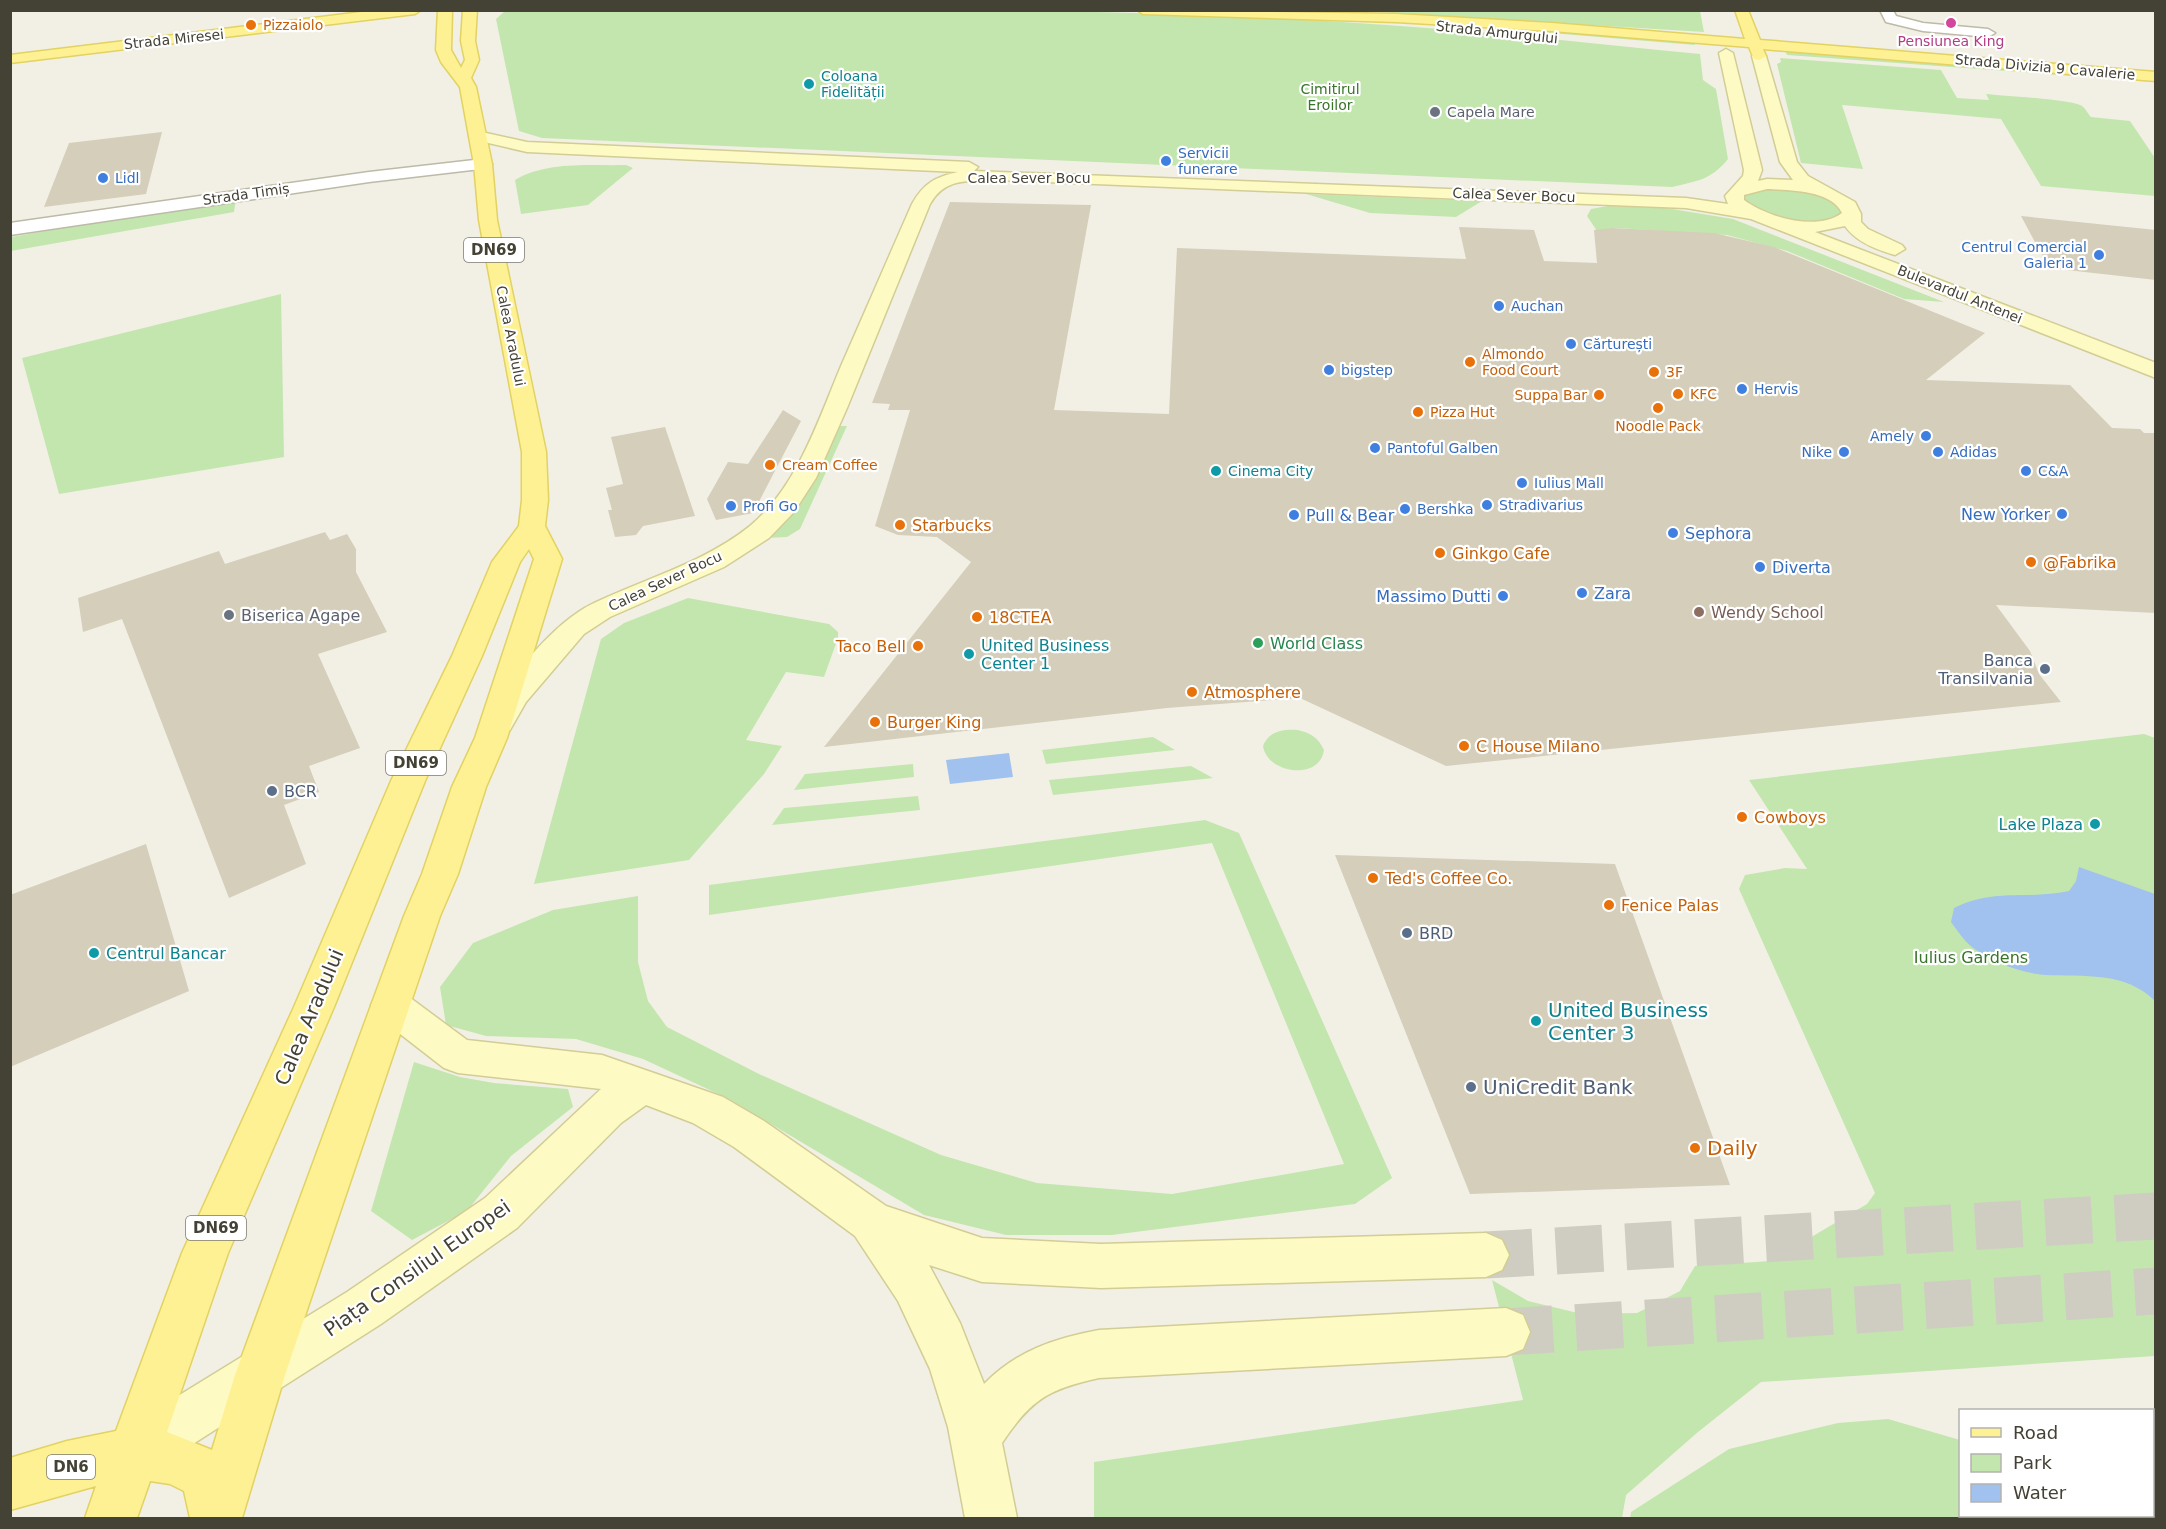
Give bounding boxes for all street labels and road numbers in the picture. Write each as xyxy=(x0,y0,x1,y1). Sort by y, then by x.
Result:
street label: Strada Amurgului xyxy=(1435,18,1559,46)
street label: Strada Miresei xyxy=(123,26,225,52)
street label: Strada Divizia 9 Cavalerie xyxy=(1954,51,2136,83)
street label: Calea Sever Bocu xyxy=(967,170,1091,186)
street label: Strada Timiș xyxy=(202,180,291,209)
street label: Calea Sever Bocu xyxy=(1452,185,1576,205)
road number: DN69 xyxy=(464,238,524,262)
street label: Bulevardul Antenei xyxy=(1895,262,2025,326)
street label: Calea Aradului xyxy=(493,284,529,388)
street label: Calea Sever Bocu xyxy=(606,548,724,614)
road number: DN69 xyxy=(386,751,446,775)
street label: Calea Aradului xyxy=(269,945,349,1089)
street label: Piața Consiliul Europei xyxy=(319,1194,515,1342)
road number: DN69 xyxy=(186,1216,246,1240)
road number: DN6 xyxy=(47,1455,95,1479)

